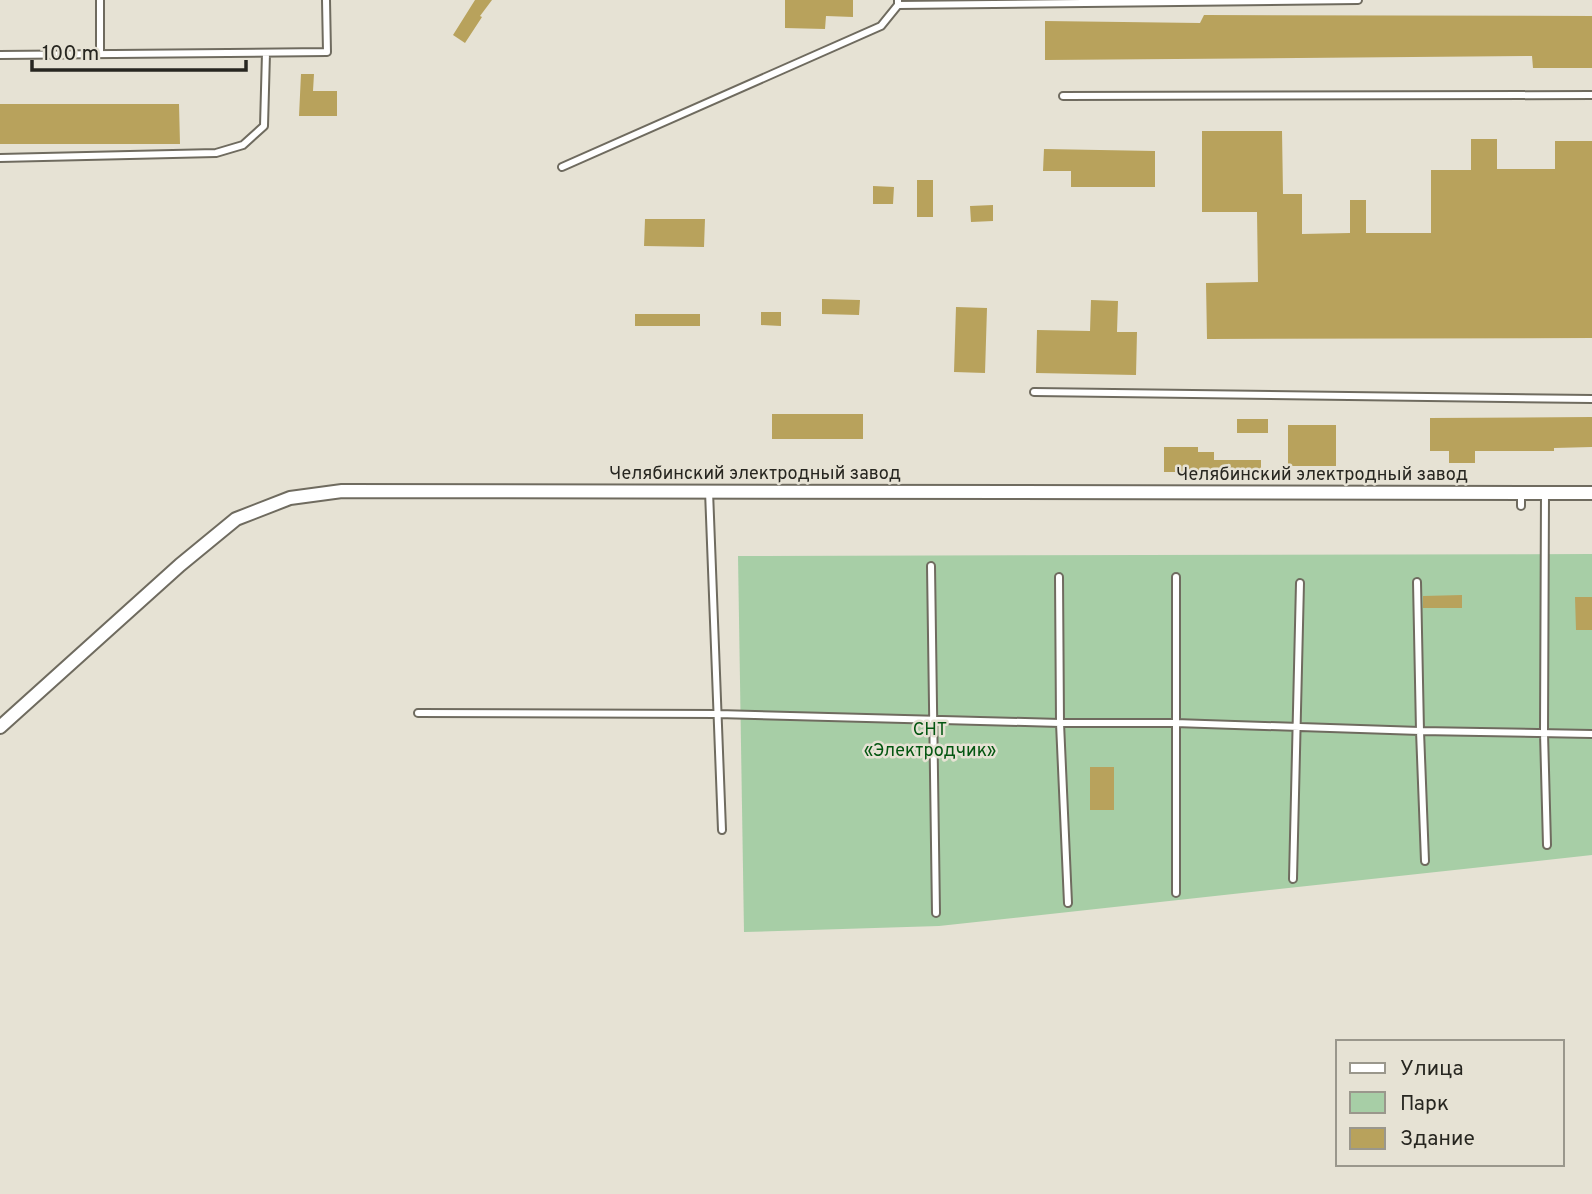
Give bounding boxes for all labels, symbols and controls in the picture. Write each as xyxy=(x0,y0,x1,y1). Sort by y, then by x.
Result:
scale bar xyxy=(32,28,245,72)
text: 100 m xyxy=(42,41,99,68)
street label: Челябинский электродный завод xyxy=(609,463,901,486)
street label: Челябинский электродный завод xyxy=(1176,464,1468,487)
park label: СНТ «Электродчик» xyxy=(864,719,996,763)
legend xyxy=(1336,1040,1564,1166)
text: Улица xyxy=(1400,1056,1464,1083)
text: Парк xyxy=(1400,1091,1449,1118)
text: Здание xyxy=(1400,1126,1475,1153)

